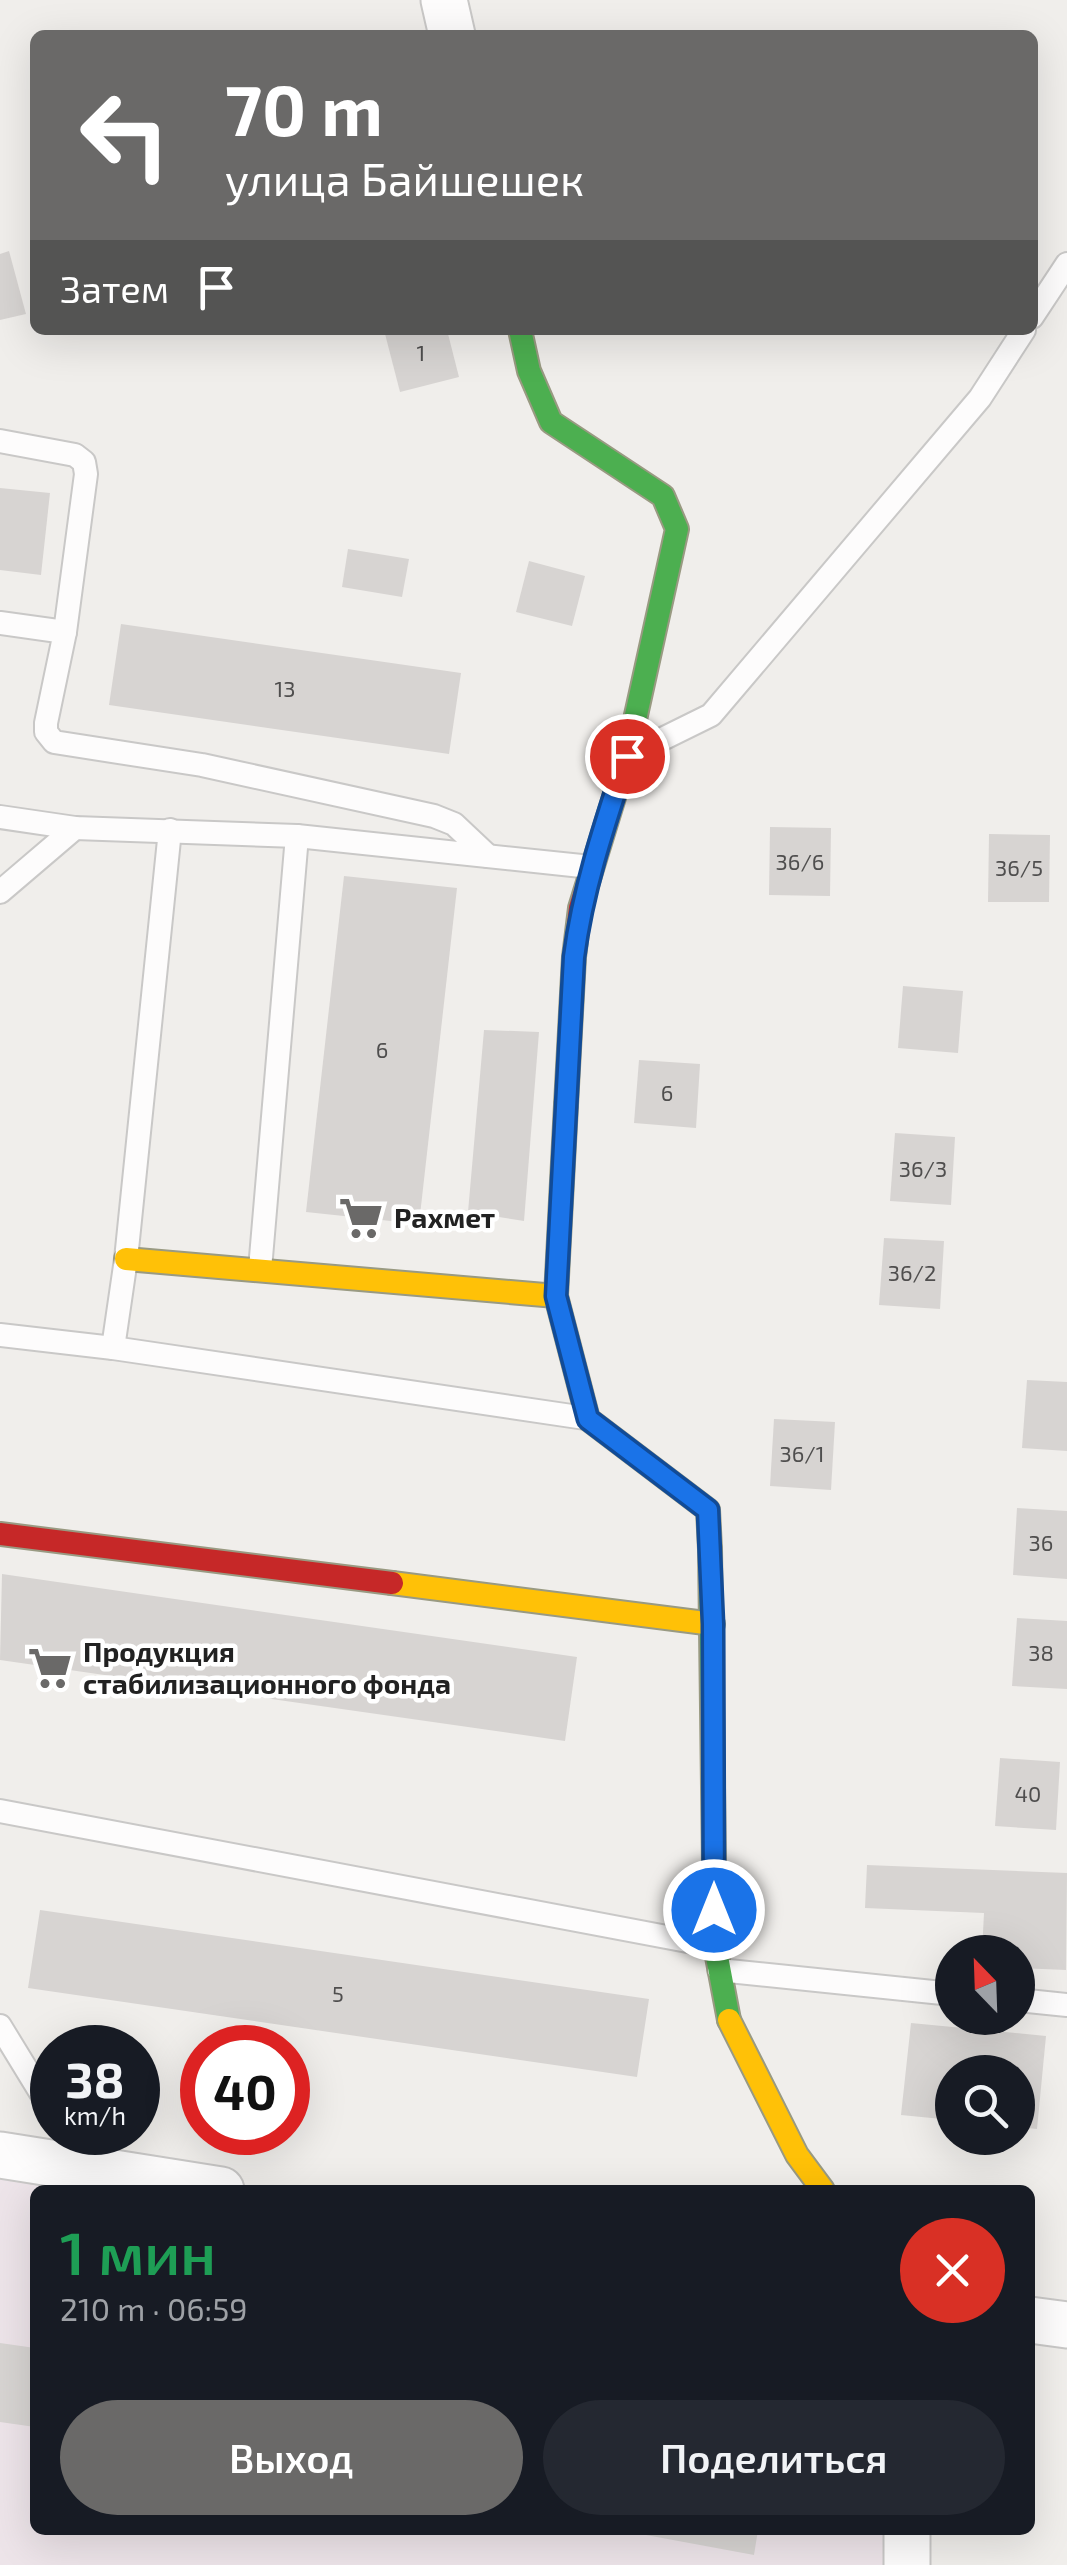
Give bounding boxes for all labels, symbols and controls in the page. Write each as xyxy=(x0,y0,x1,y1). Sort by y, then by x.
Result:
text: 70 m xyxy=(225,66,383,150)
icon: left xyxy=(60,70,190,200)
text: улица Байшешек xyxy=(225,151,584,205)
icon: arrive xyxy=(189,260,244,315)
text: Затем xyxy=(60,265,169,311)
house number: 1 xyxy=(417,339,425,365)
house number: 13 xyxy=(275,675,296,701)
pin xyxy=(585,714,670,799)
icon: arrive xyxy=(600,729,655,784)
house number: 36/6 xyxy=(776,848,824,874)
house number: 36/5 xyxy=(995,854,1043,880)
house number: 6 xyxy=(376,1036,388,1062)
house number: 6 xyxy=(661,1079,673,1105)
house number: 36/3 xyxy=(899,1155,947,1181)
supermarket icon: Рахмет xyxy=(337,1194,385,1242)
place label: Рахмет xyxy=(394,1200,495,1234)
house number: 36/2 xyxy=(888,1259,936,1285)
house number: 36/1 xyxy=(780,1440,824,1466)
house number: 36 xyxy=(1029,1529,1053,1555)
place label: Продукция стабилизационного фонда xyxy=(83,1634,451,1700)
house number: 38 xyxy=(1028,1639,1054,1665)
supermarket icon: Продукция стабилизационного фонда xyxy=(26,1644,74,1692)
house number: 40 xyxy=(1015,1780,1041,1806)
position arrow xyxy=(662,1858,766,1962)
north arrow xyxy=(935,1935,1035,2035)
map controls xyxy=(935,1935,1035,2155)
house number: 5 xyxy=(332,1980,344,2006)
speed limit sign: 40 xyxy=(180,2025,310,2155)
text: 38 xyxy=(65,2048,125,2108)
button: search xyxy=(935,2055,1035,2155)
text: km/h xyxy=(64,2100,126,2130)
text: 1 мин xyxy=(60,2215,216,2287)
button: close xyxy=(900,2218,1005,2323)
text: 210 m · 06:59 xyxy=(60,2289,248,2327)
button: Выход xyxy=(60,2400,523,2515)
button: Поделиться xyxy=(543,2400,1005,2515)

